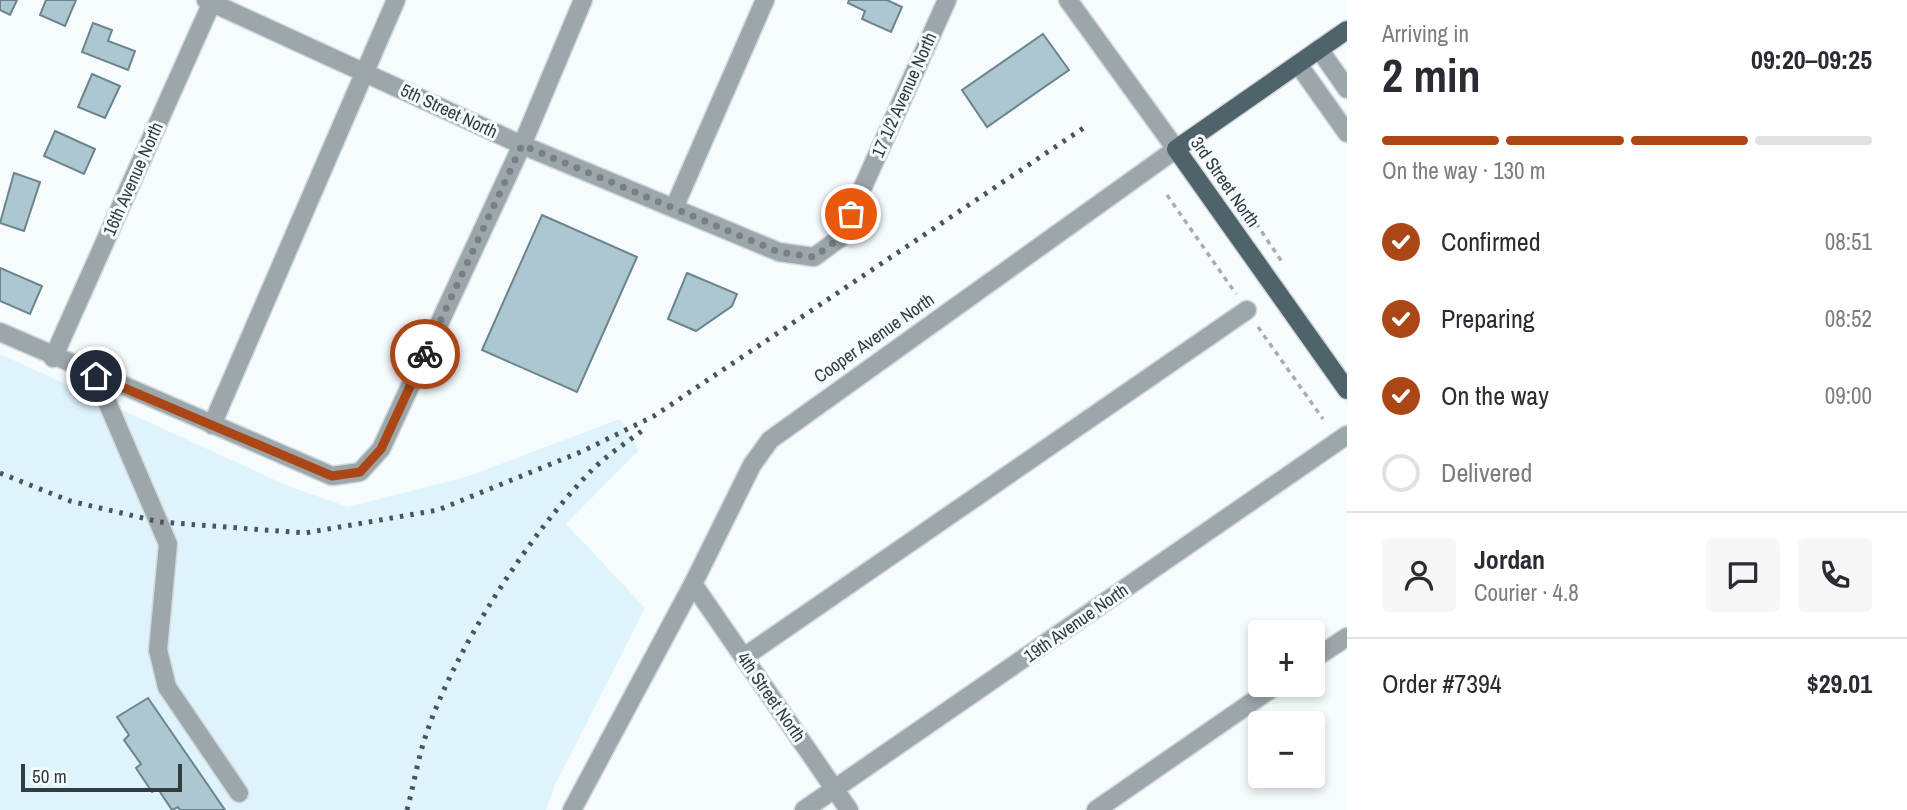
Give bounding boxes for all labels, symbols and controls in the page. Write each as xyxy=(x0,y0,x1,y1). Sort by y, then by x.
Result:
text: Arriving in xyxy=(1382,18,1469,49)
street label: 17 1/2 Avenue North xyxy=(865,28,942,161)
text: 09:20–09:25 xyxy=(1751,42,1872,77)
text: 2 min xyxy=(1382,44,1481,106)
street label: 5th Street North xyxy=(397,77,502,144)
street label: 16th Avenue North xyxy=(96,118,169,240)
street label: 3rd Street North xyxy=(1185,132,1266,232)
text: On the way · 130 m xyxy=(1382,155,1546,186)
pin xyxy=(821,184,881,244)
icon: bag xyxy=(832,195,870,233)
icon: check xyxy=(1382,223,1420,261)
text: Confirmed xyxy=(1441,224,1541,259)
text: 08:51 xyxy=(1825,226,1872,257)
street label: Cooper Avenue North xyxy=(809,287,939,388)
icon: check xyxy=(1382,300,1420,338)
text: Preparing xyxy=(1441,301,1535,336)
text: 08:52 xyxy=(1825,303,1872,334)
courier xyxy=(390,319,460,389)
icon: bike xyxy=(406,335,444,373)
pin xyxy=(66,346,126,406)
icon: home xyxy=(77,357,115,395)
icon: check xyxy=(1382,377,1420,415)
text: On the way xyxy=(1441,378,1549,413)
text: 09:00 xyxy=(1825,380,1872,411)
text: Delivered xyxy=(1441,455,1532,490)
button: person xyxy=(1382,538,1456,612)
button: chat xyxy=(1706,538,1780,612)
button: phone xyxy=(1798,538,1872,612)
text: Jordan xyxy=(1474,542,1545,577)
street label: 19th Avenue North xyxy=(1019,577,1133,668)
text: Courier · 4.8 xyxy=(1474,577,1579,608)
map controls xyxy=(1248,620,1325,788)
button: + xyxy=(1248,620,1325,697)
street label: 4th Street North xyxy=(731,647,812,747)
text: Order #7394 xyxy=(1382,666,1502,701)
text: $29.01 xyxy=(1807,666,1872,701)
button: − xyxy=(1248,711,1325,788)
scale bar xyxy=(21,761,182,793)
text: 50 m xyxy=(32,763,67,789)

